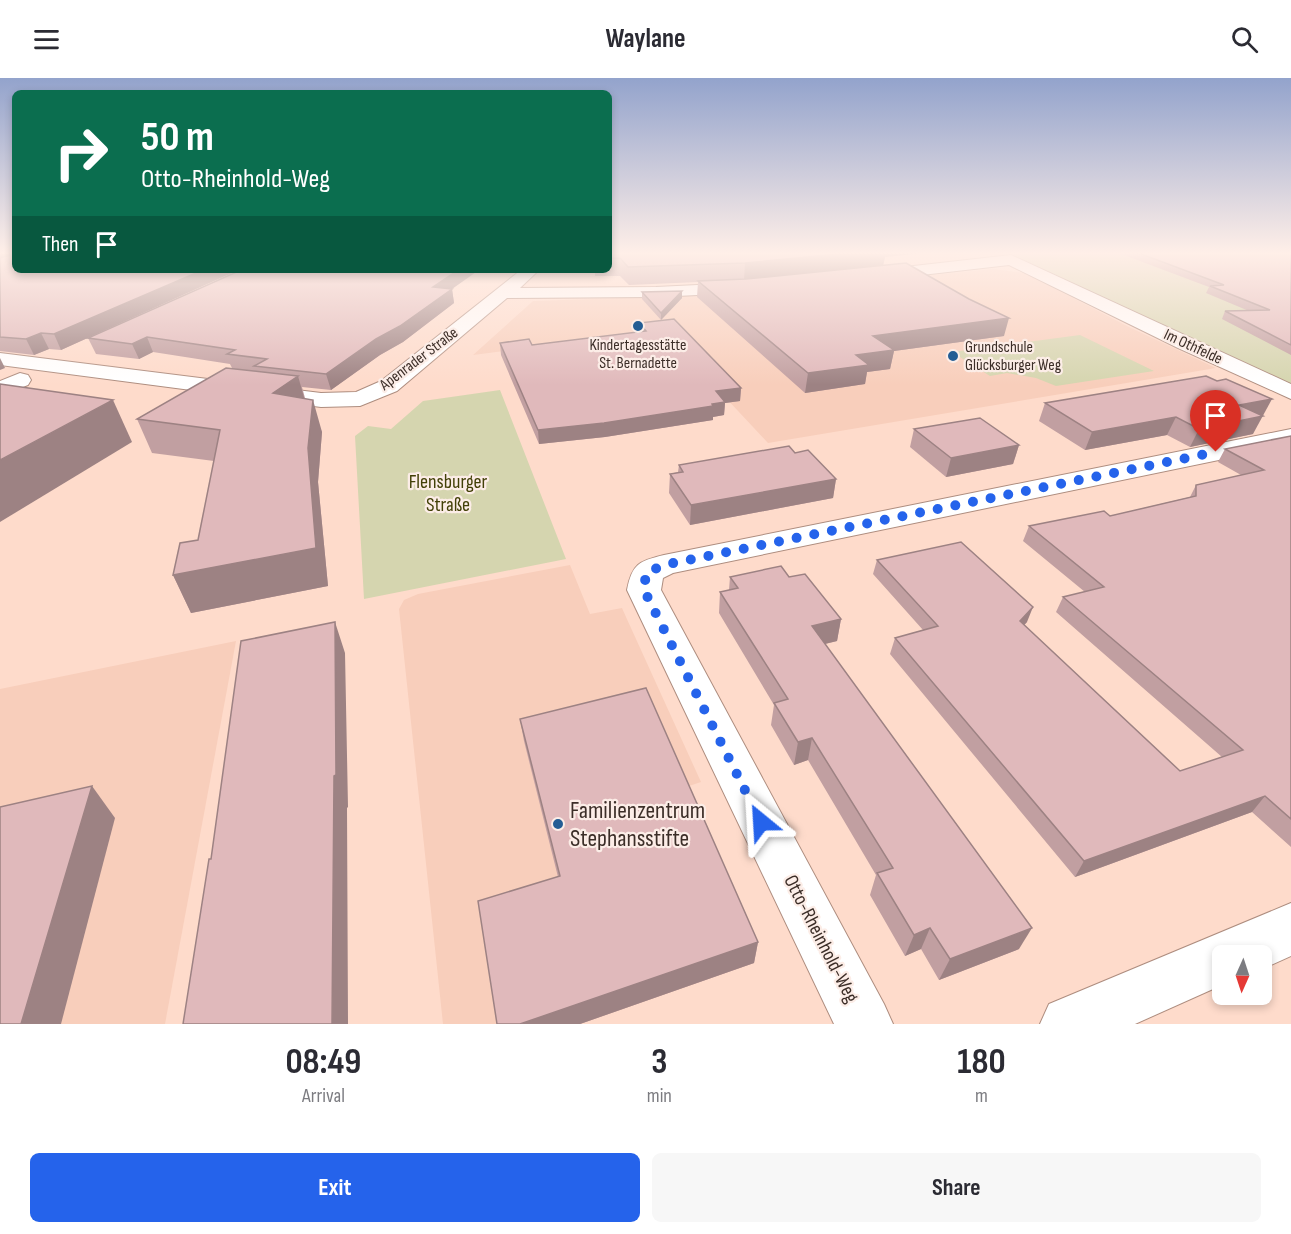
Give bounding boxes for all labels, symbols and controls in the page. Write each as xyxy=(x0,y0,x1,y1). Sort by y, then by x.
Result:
icon: menu xyxy=(30,23,63,56)
text: Waylane xyxy=(605,23,686,55)
icon: search xyxy=(1228,23,1261,56)
text: 50 m xyxy=(141,112,214,163)
icon: right xyxy=(42,114,120,192)
text: Otto-Rheinhold-Weg xyxy=(141,163,330,195)
icon: arrive xyxy=(90,228,123,261)
text: Then xyxy=(42,231,78,258)
marker: Kindertagesstätte St. Bernadette xyxy=(631,319,645,333)
street label: Apenrader Straße xyxy=(375,323,462,395)
street label: Im Othfelde xyxy=(1161,325,1225,369)
place label: Kindertagesstätte St. Bernadette xyxy=(589,336,687,373)
place label: Grundschule Glücksburger Weg xyxy=(965,338,1061,375)
marker: Grundschule Glücksburger Weg xyxy=(946,349,960,363)
pin xyxy=(1190,390,1241,452)
icon: arrive xyxy=(1199,399,1232,432)
park label: Flensburger Straße xyxy=(409,470,488,517)
position arrow xyxy=(729,790,793,854)
place label: Familienzentrum Stephansstifte xyxy=(570,796,705,853)
marker: Familienzentrum Stephansstifte xyxy=(551,817,565,831)
street label: Otto-Rheinhold-Weg xyxy=(779,871,864,1007)
north arrow xyxy=(1212,945,1272,1005)
map controls xyxy=(1212,945,1272,1005)
text: 08:49 xyxy=(285,1041,361,1084)
text: 3 xyxy=(651,1041,667,1084)
text: 180 xyxy=(957,1041,1006,1084)
text: Arrival xyxy=(302,1084,345,1108)
text: min xyxy=(647,1084,672,1108)
text: m xyxy=(975,1084,988,1108)
button: Exit xyxy=(30,1153,640,1222)
button: Share xyxy=(652,1153,1261,1222)

